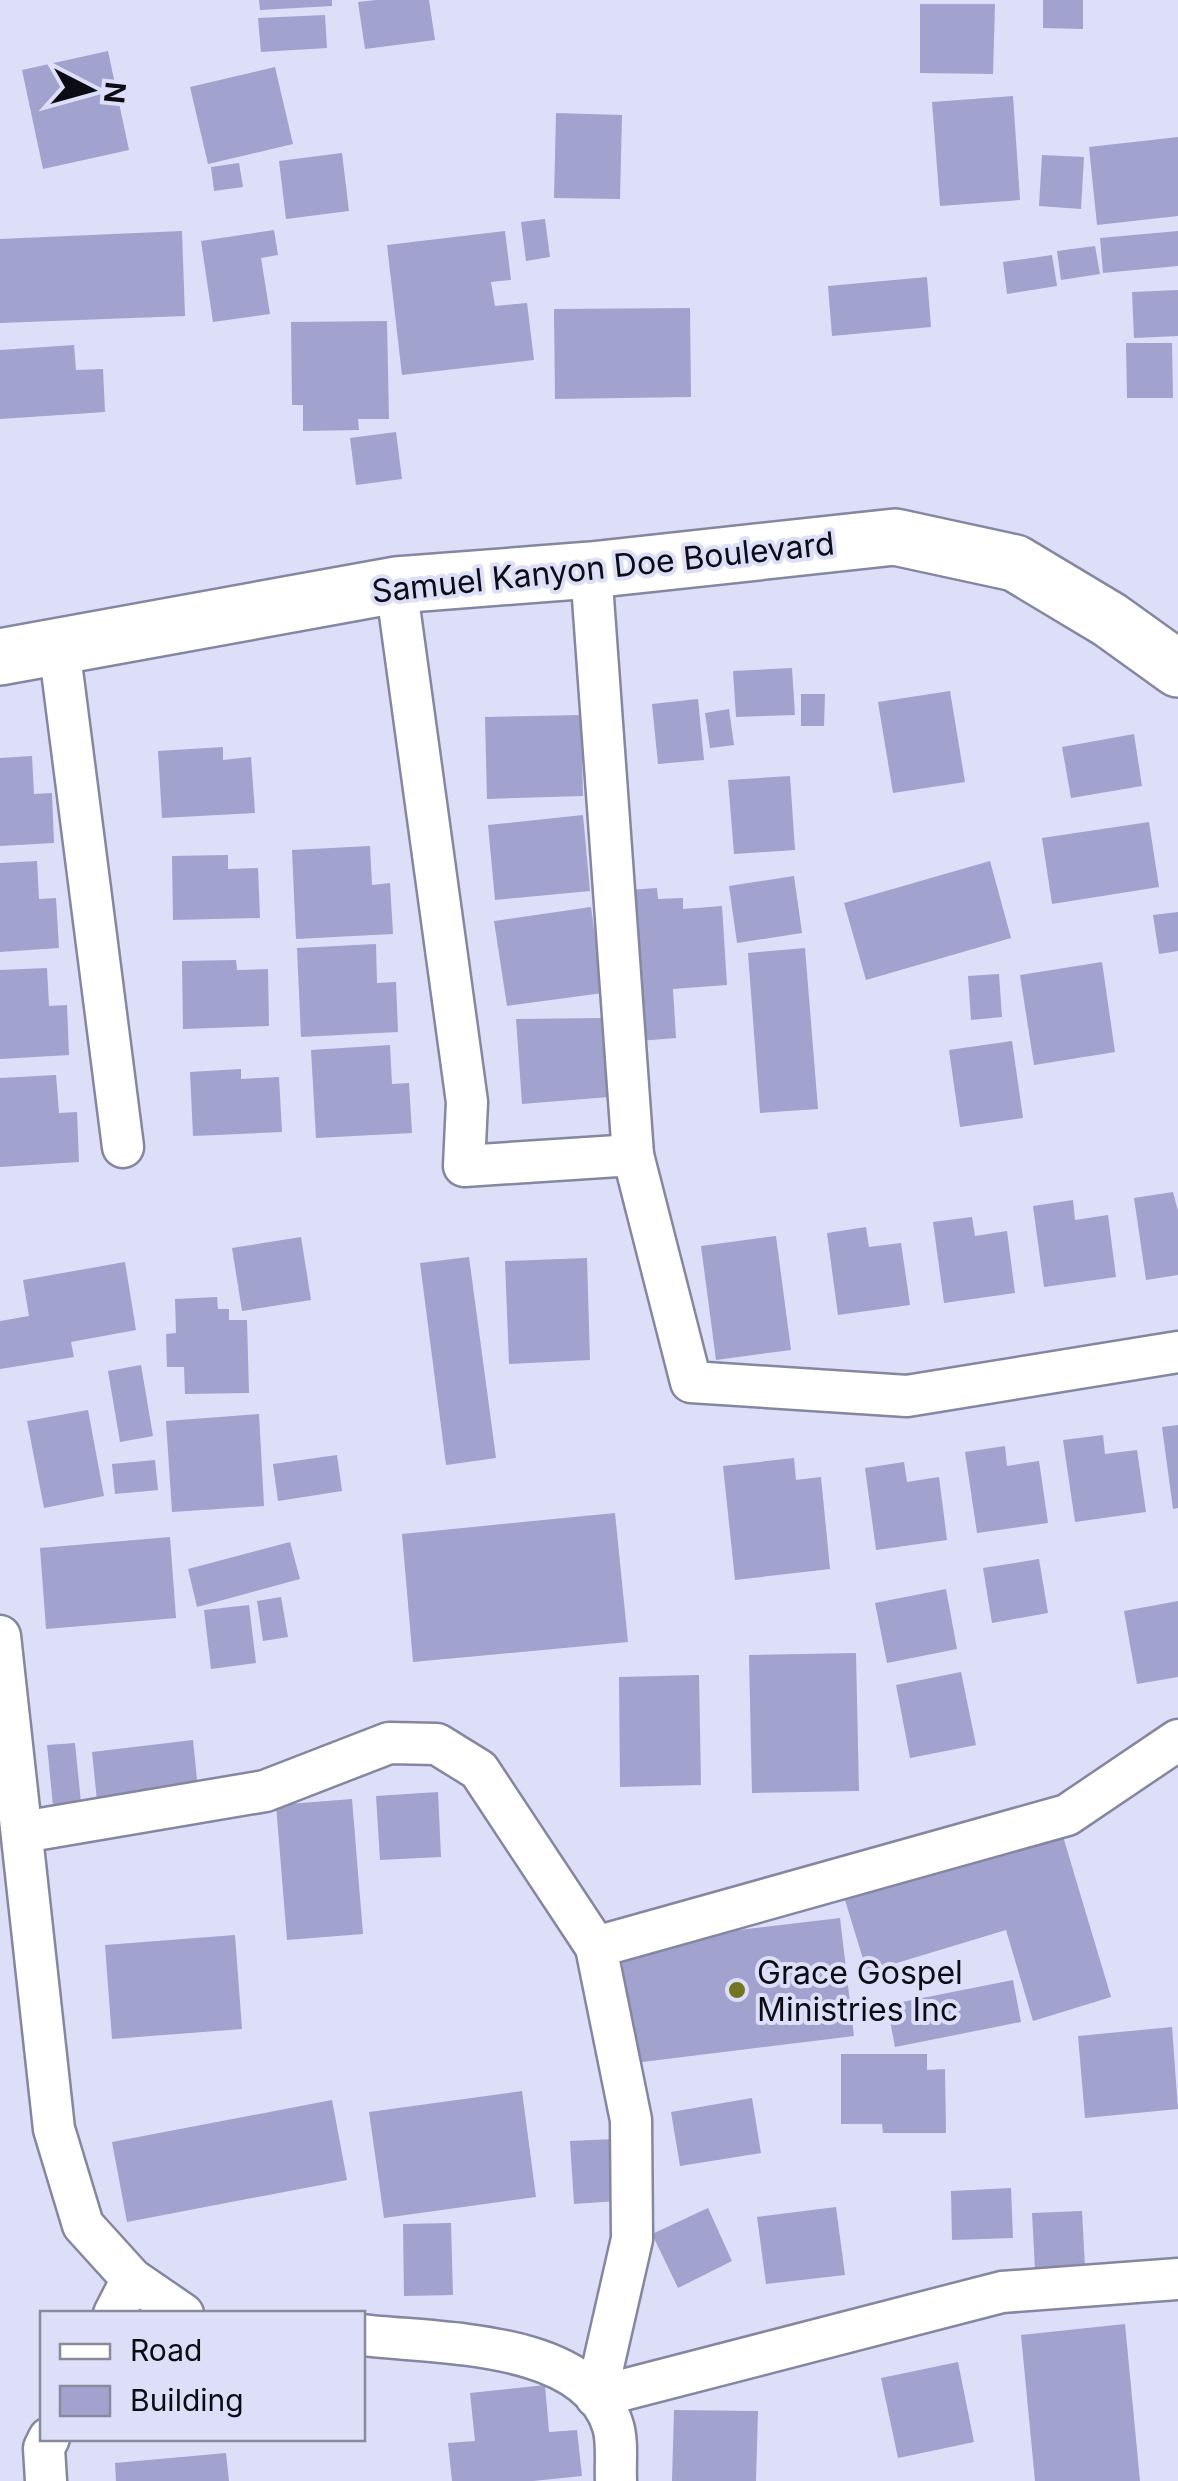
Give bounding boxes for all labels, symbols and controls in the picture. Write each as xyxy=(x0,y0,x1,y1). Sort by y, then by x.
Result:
north arrow xyxy=(40,40,140,140)
text: N xyxy=(97,80,133,105)
street label: Samuel Kanyon Doe Boulevard xyxy=(370,523,836,611)
place label: Grace Gospel Ministries Inc xyxy=(757,1953,963,2029)
marker: Grace Gospel Ministries Inc xyxy=(726,1979,748,2001)
legend xyxy=(40,2311,365,2441)
text: Road xyxy=(130,2332,202,2368)
text: Building xyxy=(130,2382,244,2418)

